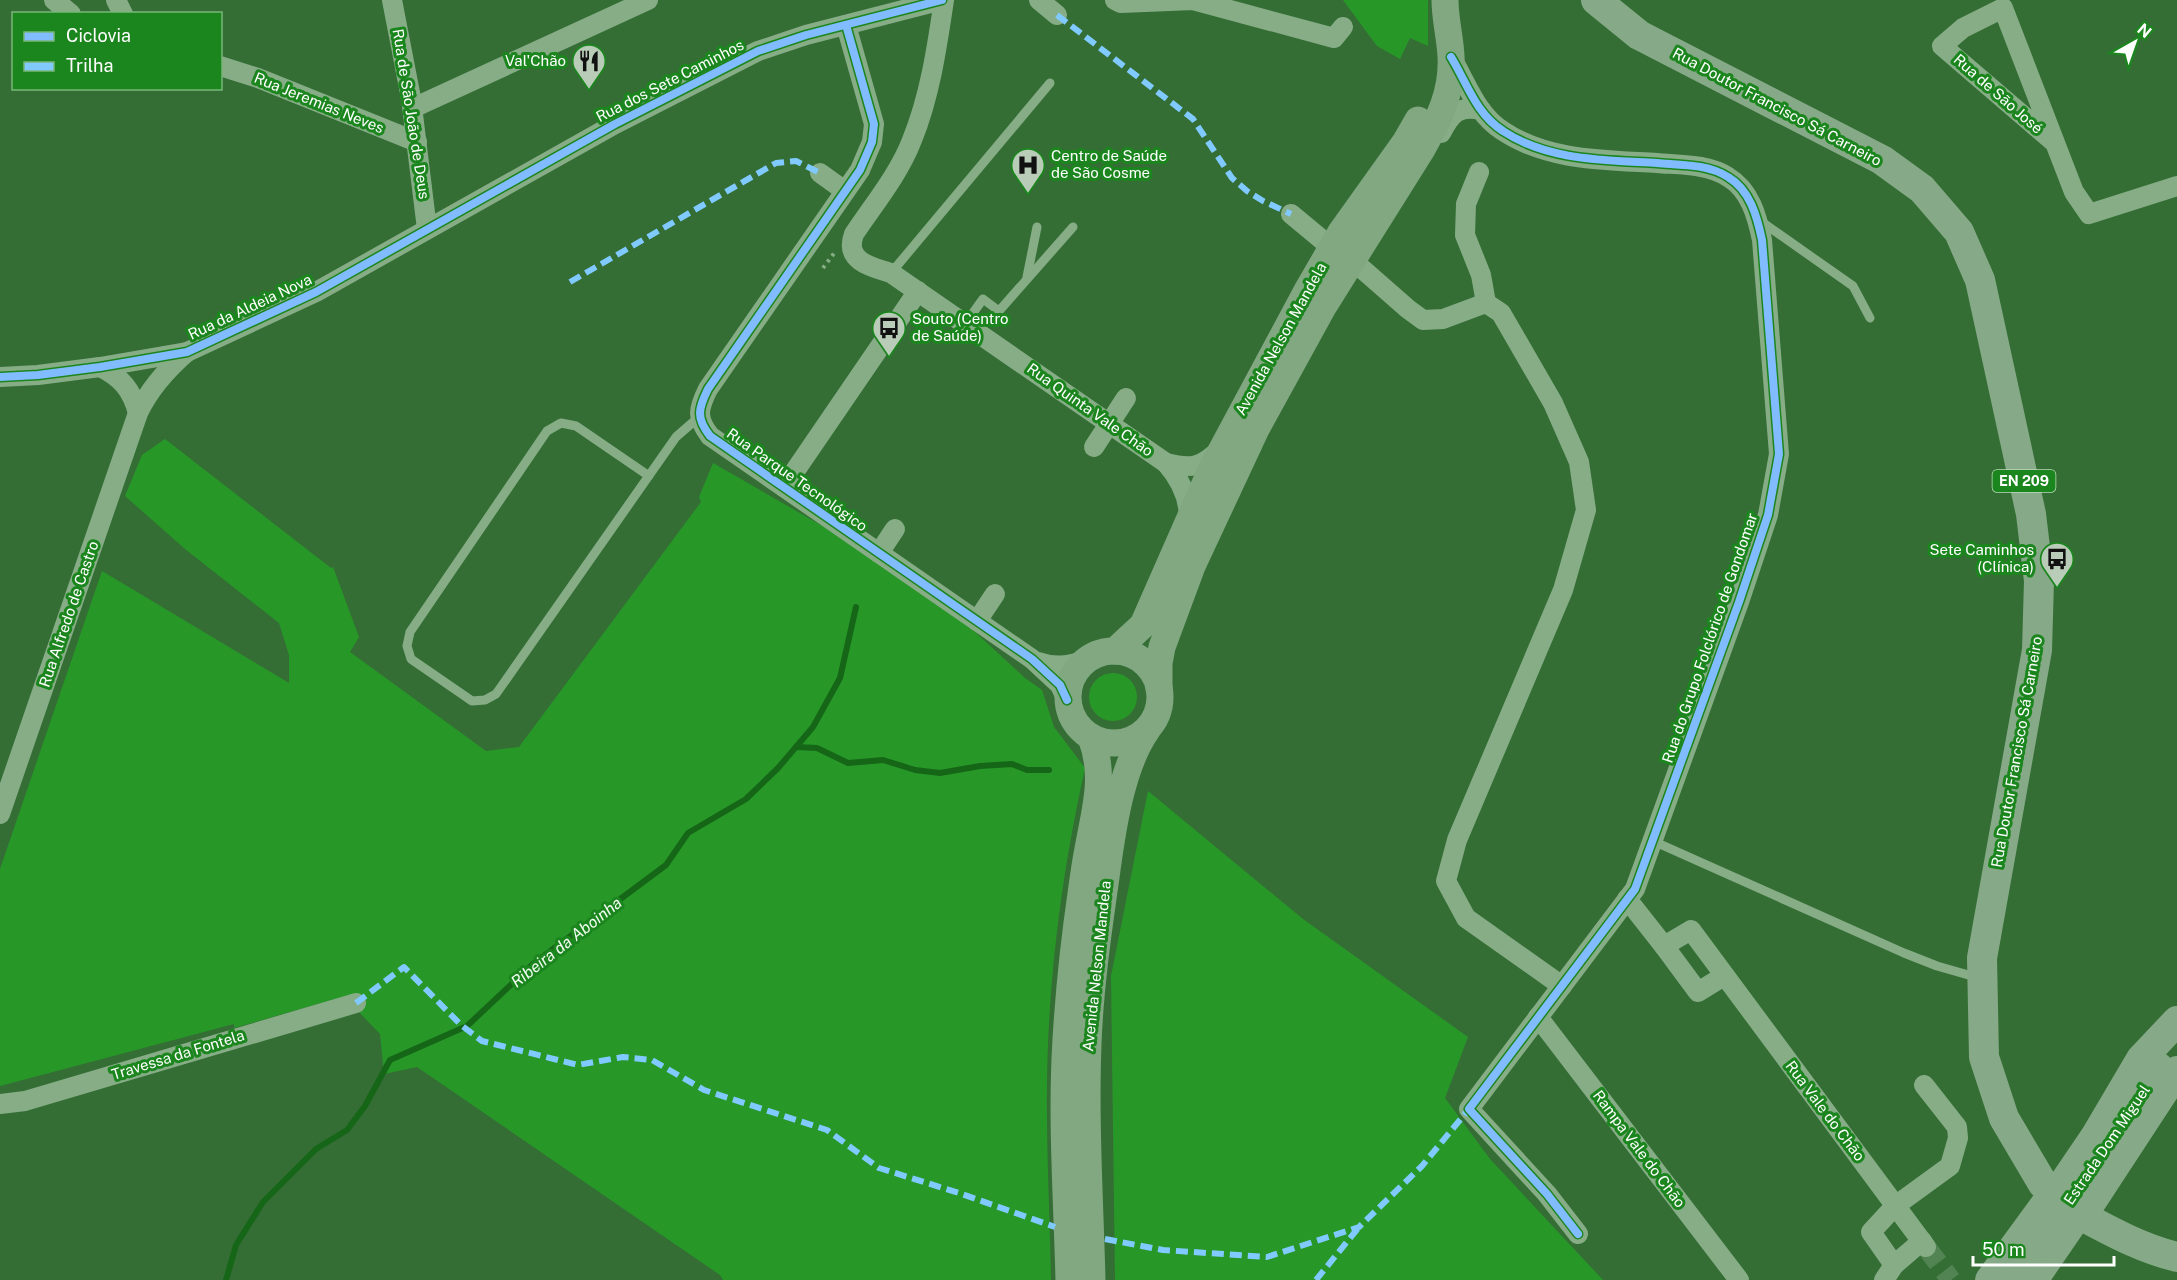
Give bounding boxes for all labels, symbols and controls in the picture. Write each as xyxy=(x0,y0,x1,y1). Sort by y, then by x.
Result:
legend xyxy=(12,12,222,90)
north arrow xyxy=(2105,12,2165,72)
text: N xyxy=(2133,20,2155,42)
text: Ciclovia xyxy=(66,25,131,46)
street label: Rua de São João de Deus xyxy=(390,28,433,200)
street label: Rua dos Sete Caminhos xyxy=(593,36,746,125)
restaurant icon: Val'Chão xyxy=(571,43,607,90)
street label: Rua Doutor Francisco Sá Carneiro xyxy=(1670,44,1885,169)
street label: Rua de São José xyxy=(1950,50,2046,137)
place label: Val'Chão xyxy=(505,52,566,69)
text: Trilha xyxy=(66,55,113,76)
street label: Rua Jeremias Neves xyxy=(252,69,387,136)
hospital icon: Centro de Saúde de São Cosme xyxy=(1010,147,1046,194)
place label: Centro de Saúde de São Cosme xyxy=(1051,147,1167,181)
street label: Avenida Nelson Mandela xyxy=(1232,260,1330,418)
street label: Rua da Aldeia Nova xyxy=(185,270,314,343)
bus stop icon: Souto (Centro de Saúde) xyxy=(871,310,907,357)
place label: Souto (Centro de Saúde) xyxy=(912,310,1009,344)
street label: Rua Quinta Vale Chão xyxy=(1024,360,1157,460)
street label: Rua Parque Tecnológico xyxy=(724,425,871,535)
road number: EN 209 xyxy=(1992,470,2056,492)
street label: Rua do Grupo Folclórico de Gondomar xyxy=(1659,510,1760,765)
street label: Rua Alfredo de Castro xyxy=(36,539,102,689)
place label: Sete Caminhos (Clínica) xyxy=(1929,541,2034,575)
bus stop icon: Sete Caminhos (Clínica) xyxy=(2039,541,2075,588)
street label: Rua Doutor Francisco Sá Carneiro xyxy=(1988,635,2045,869)
street label: Avenida Nelson Mandela xyxy=(1079,880,1114,1052)
water label: Ribeira da Aboinha xyxy=(507,893,625,992)
street label: Travessa da Fontela xyxy=(109,1026,246,1083)
street label: Rua Vale do Chão xyxy=(1782,1057,1869,1164)
street label: Estrada Dom Miguel xyxy=(2060,1082,2153,1208)
street label: Rampa Vale do Chão xyxy=(1590,1087,1689,1211)
scale bar xyxy=(1973,1229,2114,1267)
text: 50 m xyxy=(1982,1239,2025,1260)

